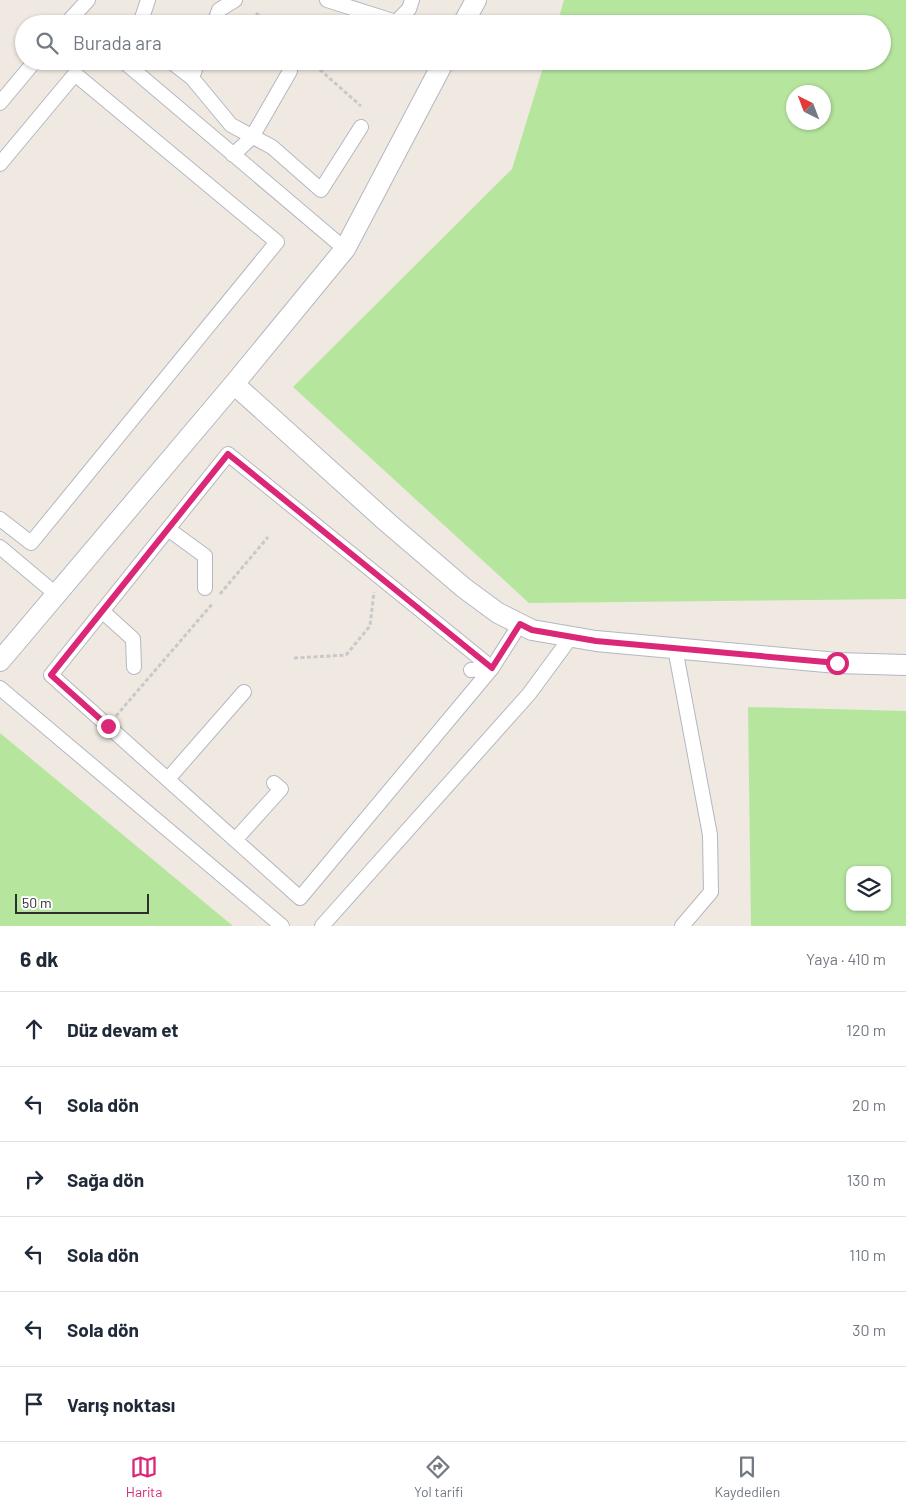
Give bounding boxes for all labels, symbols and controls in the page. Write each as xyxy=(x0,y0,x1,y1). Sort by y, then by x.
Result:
search box xyxy=(15,15,891,70)
icon: search xyxy=(33,29,61,57)
text: Burada ara xyxy=(73,31,162,54)
north arrow xyxy=(786,85,831,130)
route start xyxy=(826,652,849,675)
route end xyxy=(97,715,120,738)
map controls xyxy=(846,866,891,911)
button: layers xyxy=(846,866,891,911)
scale bar xyxy=(15,891,149,914)
text: 50 m xyxy=(22,894,51,911)
text: 6 dk xyxy=(20,946,59,971)
text: Yaya · 410 m xyxy=(806,949,886,968)
icon: ahead xyxy=(20,1015,48,1043)
text: Düz devam et xyxy=(67,1018,179,1041)
text: 120 m xyxy=(846,1020,886,1039)
icon: left xyxy=(20,1090,48,1118)
text: Sola dön xyxy=(67,1093,139,1116)
text: 20 m xyxy=(852,1095,886,1114)
icon: right xyxy=(20,1165,48,1193)
text: Sağa dön xyxy=(67,1168,144,1191)
text: 130 m xyxy=(847,1170,886,1189)
icon: left xyxy=(20,1240,48,1268)
text: Sola dön xyxy=(67,1243,139,1266)
text: 110 m xyxy=(849,1245,886,1264)
icon: left xyxy=(20,1315,48,1343)
text: Sola dön xyxy=(67,1318,139,1341)
text: 30 m xyxy=(852,1320,886,1339)
icon: arrive xyxy=(20,1390,48,1418)
text: Varış noktası xyxy=(67,1393,175,1416)
tab: Harita xyxy=(126,1453,162,1500)
tab: Yol tarifi xyxy=(414,1453,463,1500)
tab: Kaydedilen xyxy=(714,1453,780,1500)

